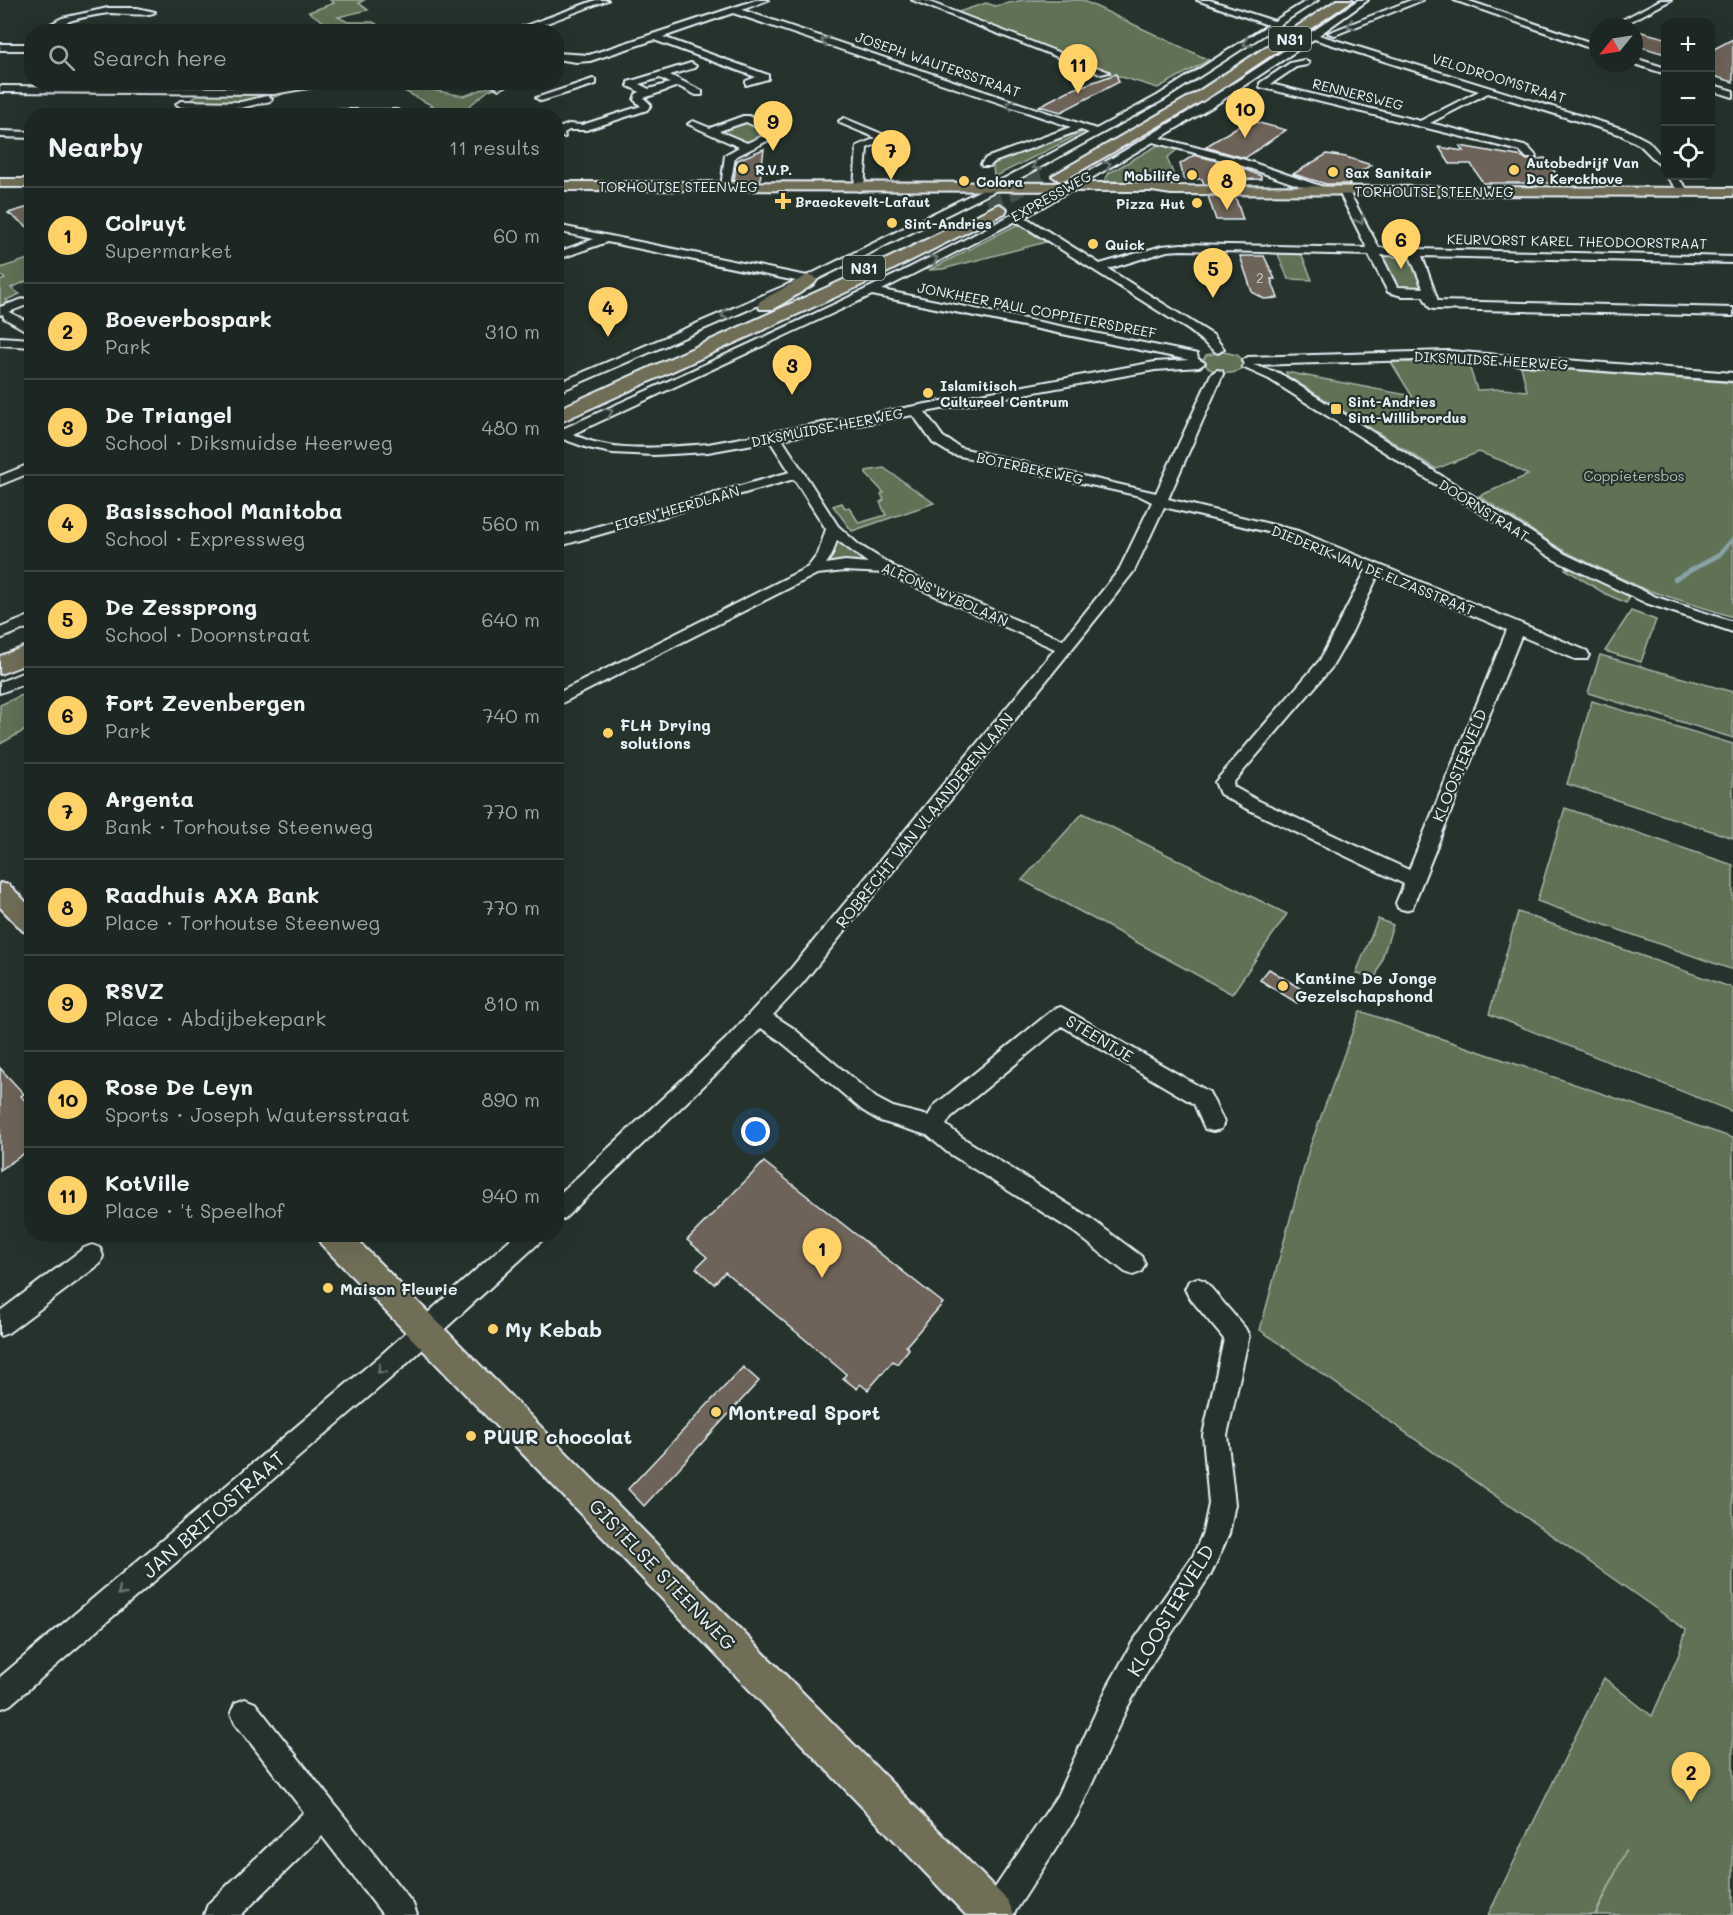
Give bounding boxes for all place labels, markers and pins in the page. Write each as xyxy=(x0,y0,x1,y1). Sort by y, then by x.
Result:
pin: 11 xyxy=(1058,44,1098,94)
pin: 10 xyxy=(1226,88,1264,138)
pin: 9 xyxy=(754,102,792,151)
pin: 7 xyxy=(872,130,910,180)
place label: Autobedrijf Van De Kerckhove xyxy=(1526,153,1639,188)
place label: R.V.P. xyxy=(755,160,792,179)
pin: 8 xyxy=(1208,160,1246,210)
marker: R.V.P. xyxy=(736,162,750,176)
place label: Sax Sanitair xyxy=(1345,163,1432,182)
marker: Autobedrijf Van De Kerckhove xyxy=(1507,163,1521,177)
marker: Sax Sanitair xyxy=(1326,165,1340,179)
place label: Mobilife xyxy=(1124,166,1180,185)
marker: Mobilife xyxy=(1185,168,1199,182)
place label: Colora xyxy=(976,172,1023,191)
marker: Colora xyxy=(957,174,971,188)
place label: Braeckevelt-Lafaut xyxy=(795,192,930,211)
marker: Braeckevelt-Lafaut xyxy=(776,194,790,208)
place label: Pizza Hut xyxy=(1116,194,1185,213)
marker: Pizza Hut xyxy=(1190,196,1204,210)
place label: Sint-Andries xyxy=(904,214,992,233)
marker: Sint-Andries xyxy=(885,216,899,230)
pin: 6 xyxy=(1382,220,1420,269)
place label: Quick xyxy=(1105,235,1145,254)
marker: Quick xyxy=(1086,237,1100,251)
pin: 5 xyxy=(1194,248,1232,298)
pin: 4 xyxy=(588,288,628,337)
pin: 3 xyxy=(772,346,812,395)
place label: Islamitisch Cultureel Centrum xyxy=(940,376,1069,411)
marker: Islamitisch Cultureel Centrum xyxy=(921,386,935,400)
place label: Sint-Andries Sint-Willibrordus xyxy=(1348,392,1467,427)
marker: Sint-Andries Sint-Willibrordus xyxy=(1329,402,1343,416)
place label: FLH Drying solutions xyxy=(620,714,711,753)
marker: FLH Drying solutions xyxy=(601,726,615,740)
place label: Kantine De Jonge Gezelschapshond xyxy=(1295,967,1437,1006)
marker: Kantine De Jonge Gezelschapshond xyxy=(1276,979,1290,993)
pin: 1 xyxy=(802,1228,842,1278)
place label: Maison Fleurie xyxy=(340,1278,457,1299)
marker: Maison Fleurie xyxy=(321,1281,335,1295)
place label: My Kebab xyxy=(505,1316,602,1342)
marker: My Kebab xyxy=(486,1322,500,1336)
place label: Montreal Sport xyxy=(728,1399,881,1425)
marker: Montreal Sport xyxy=(709,1405,723,1419)
place label: PUUR chocolat xyxy=(483,1423,632,1449)
marker: PUUR chocolat xyxy=(464,1429,478,1443)
pin: 2 xyxy=(1672,1752,1710,1802)

